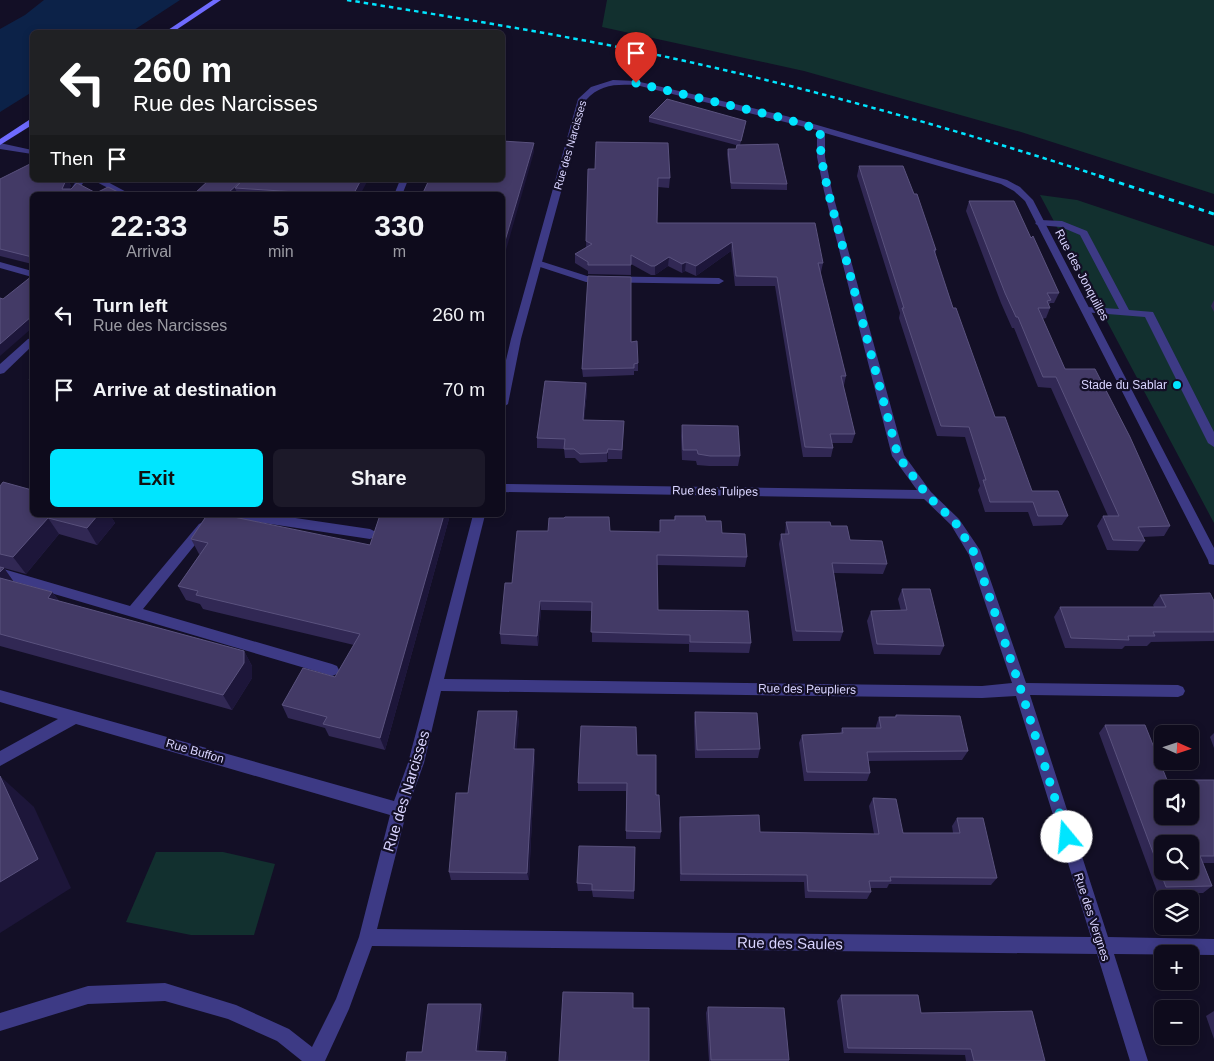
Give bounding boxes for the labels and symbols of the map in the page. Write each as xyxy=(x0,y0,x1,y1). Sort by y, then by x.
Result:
pin xyxy=(615,32,657,83)
street label: Rue des Narcisses xyxy=(552,99,589,191)
street label: Rue des Jonquilles xyxy=(1052,227,1112,323)
place label: Stade du Sablar xyxy=(1081,378,1167,392)
marker: Stade du Sablar xyxy=(1171,379,1183,391)
street label: Rue des Tulipes xyxy=(672,483,758,499)
street label: Rue des Peupliers xyxy=(758,681,856,697)
north arrow xyxy=(1154,725,1199,770)
street label: Rue des Narcisses xyxy=(379,728,433,854)
street label: Rue Buffon xyxy=(164,736,226,766)
position arrow xyxy=(1040,810,1092,862)
street label: Rue des Vergnes xyxy=(1071,871,1113,963)
street label: Rue des Saules xyxy=(737,934,843,952)

